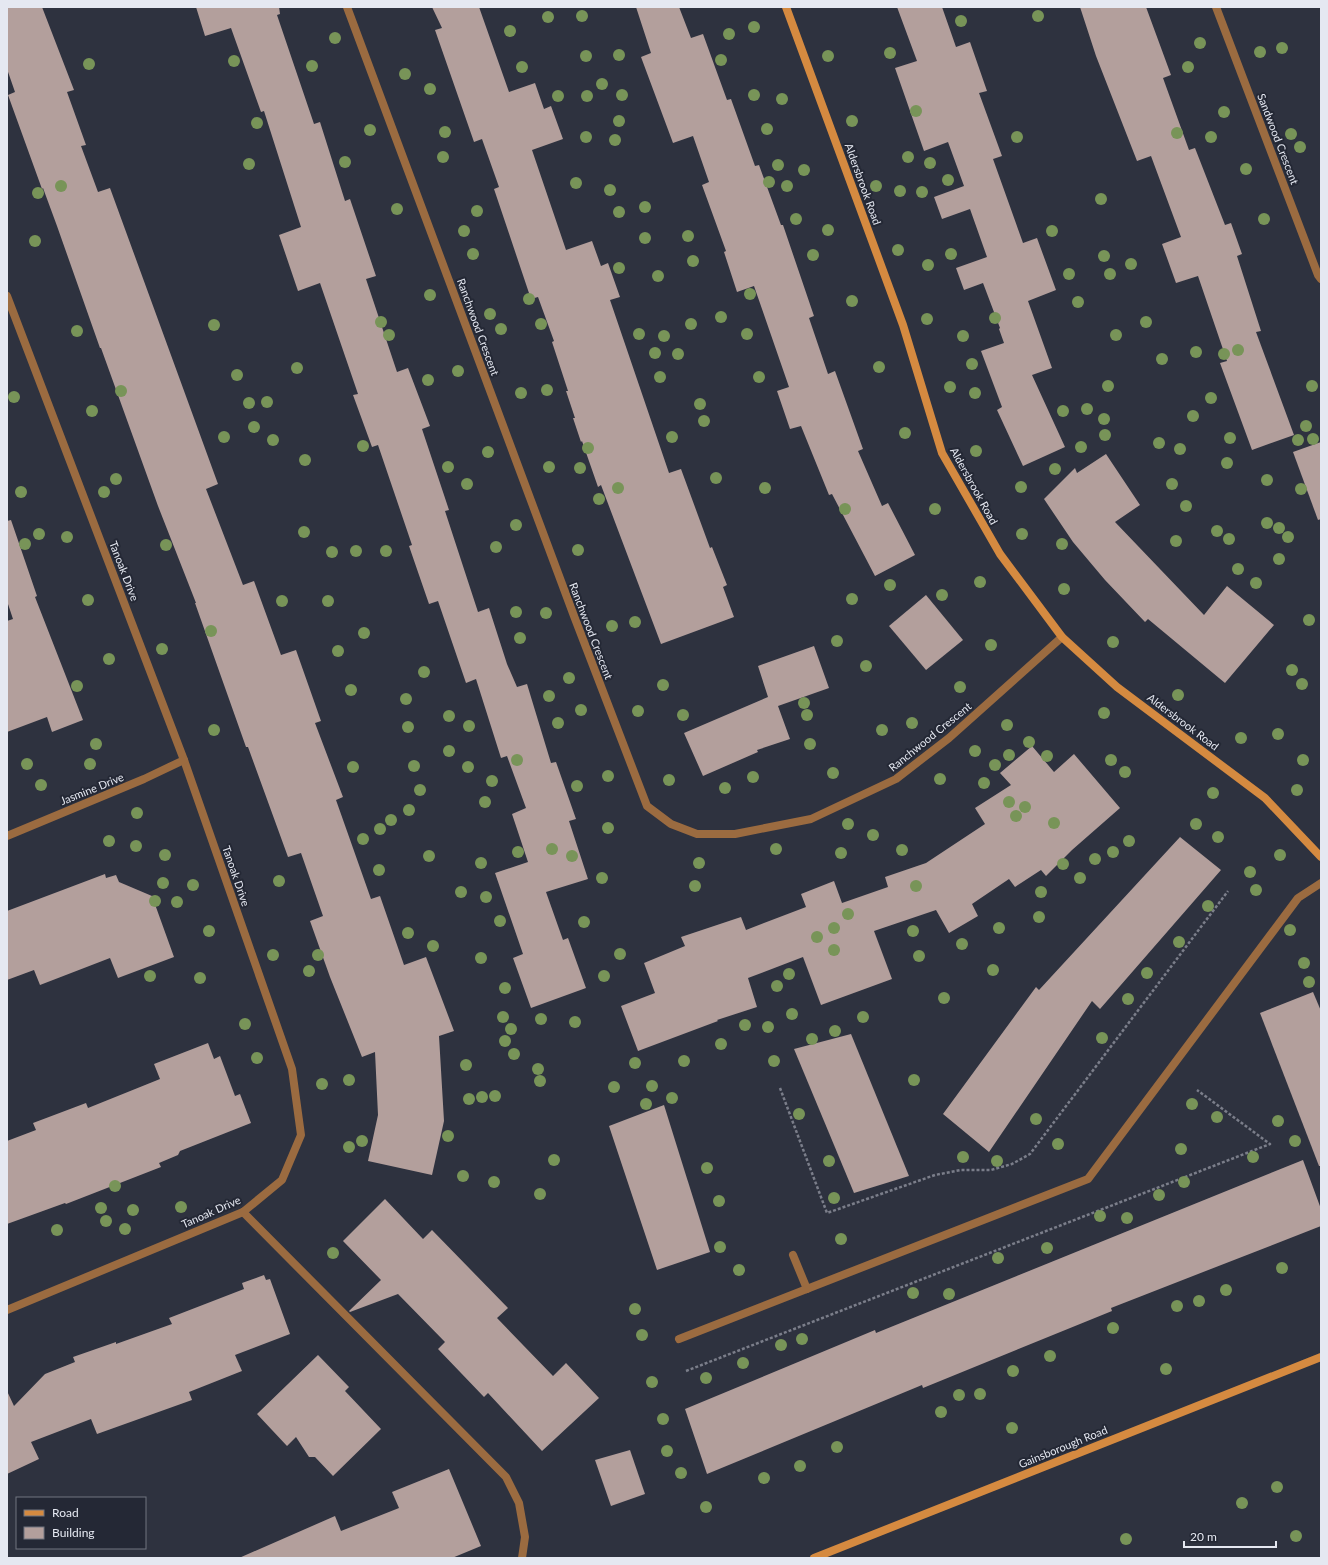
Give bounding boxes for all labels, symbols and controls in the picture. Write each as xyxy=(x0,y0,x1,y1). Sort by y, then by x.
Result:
street label: Sandwood Crescent xyxy=(1255,92,1302,186)
street label: Aldersbrook Road xyxy=(843,141,884,226)
street label: Ranchwood Crescent xyxy=(455,276,502,377)
street label: Aldersbrook Road xyxy=(948,445,1001,526)
street label: Tanoak Drive xyxy=(107,539,142,603)
street label: Ranchwood Crescent xyxy=(567,581,616,681)
street label: Aldersbrook Road xyxy=(1145,691,1222,753)
street label: Ranchwood Crescent xyxy=(886,699,974,774)
street label: Jasmine Drive xyxy=(58,770,126,807)
street label: Tanoak Drive xyxy=(220,844,253,908)
street label: Tanoak Drive xyxy=(179,1193,242,1230)
street label: Gainsborough Road xyxy=(1017,1423,1109,1470)
legend xyxy=(16,1497,146,1549)
text: Road xyxy=(52,1505,79,1520)
scale bar xyxy=(1184,1523,1276,1549)
text: Building xyxy=(52,1525,95,1540)
text: 20 m xyxy=(1190,1529,1217,1544)

